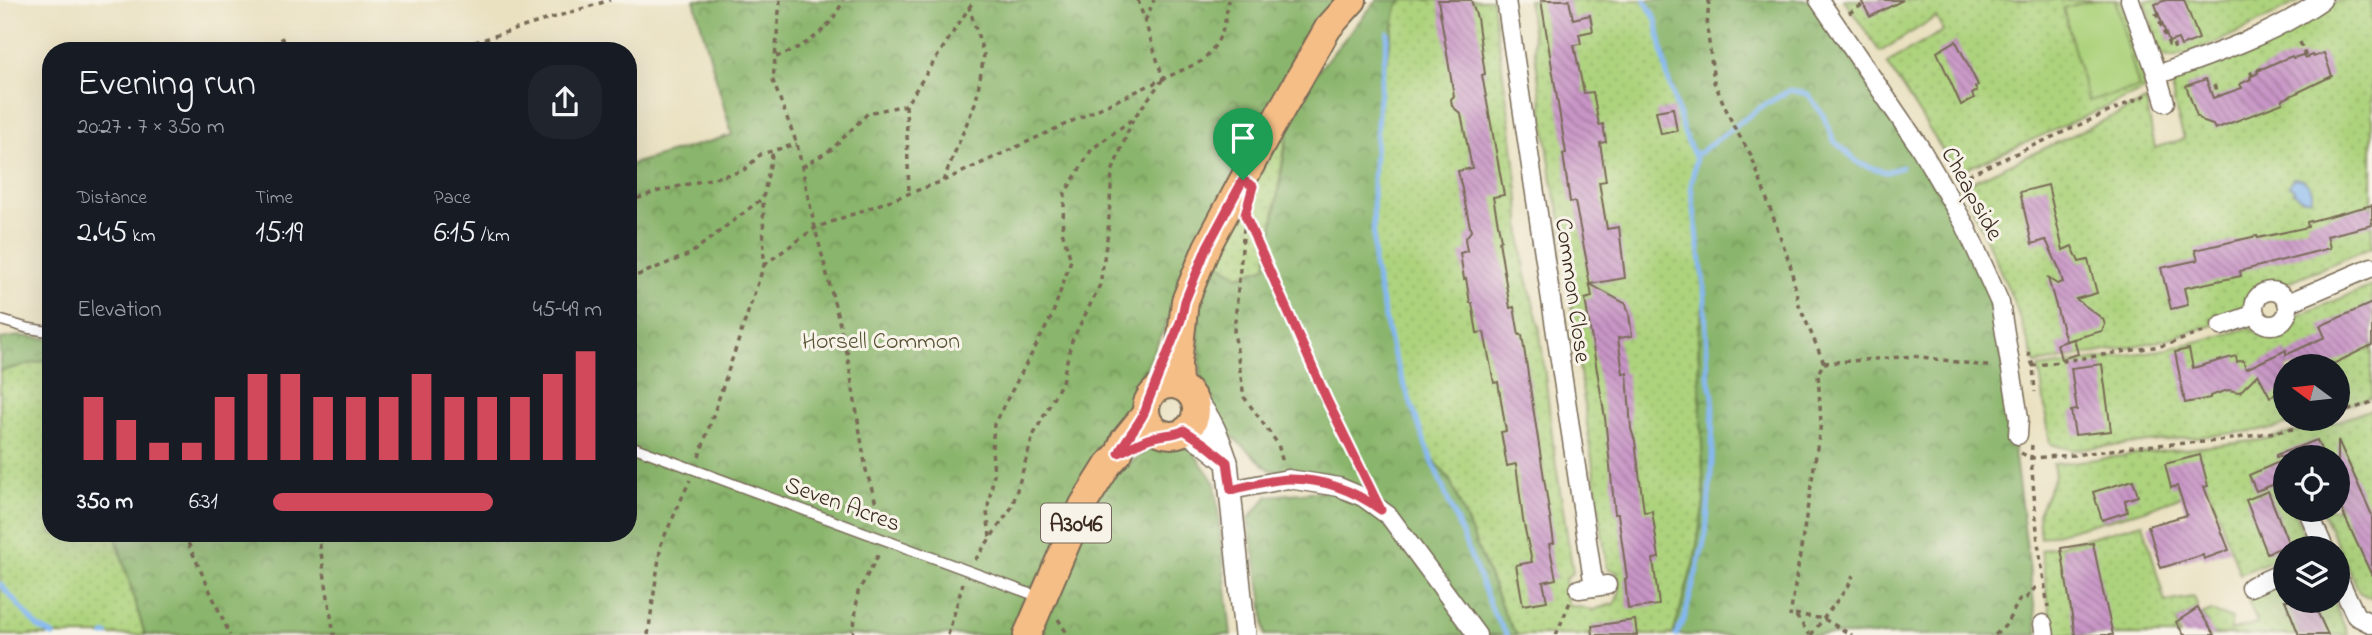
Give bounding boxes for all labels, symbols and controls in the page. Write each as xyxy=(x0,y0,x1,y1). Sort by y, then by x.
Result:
text: Evening run xyxy=(77,57,256,113)
button: share xyxy=(528,65,602,139)
pin xyxy=(1213,108,1273,180)
text: 20:27 · 7 × 350 m xyxy=(77,111,225,144)
icon: arrive xyxy=(1224,119,1262,157)
street label: Cheapside xyxy=(1931,141,2011,248)
text: Distance xyxy=(77,185,147,212)
text: Time xyxy=(255,185,293,212)
text: Pace xyxy=(434,185,471,212)
text: 2.45 xyxy=(77,212,128,256)
text: 15:19 xyxy=(255,212,303,256)
text: 6:15 xyxy=(434,212,476,256)
street label: Common Close xyxy=(1544,216,1599,365)
text: km xyxy=(128,223,155,250)
text: /km xyxy=(476,223,510,250)
text: Elevation xyxy=(77,294,162,327)
text: 45–49 m xyxy=(533,294,602,327)
park label: Horsell Common xyxy=(802,325,960,360)
north arrow xyxy=(2273,354,2350,430)
map controls xyxy=(2273,354,2350,613)
button: locate xyxy=(2273,445,2350,522)
street label: Seven Acres xyxy=(780,468,905,542)
text: 350 m xyxy=(77,486,133,519)
text: 6:31 xyxy=(189,486,218,519)
road number: A3046 xyxy=(1041,503,1111,542)
button: layers xyxy=(2273,536,2350,613)

